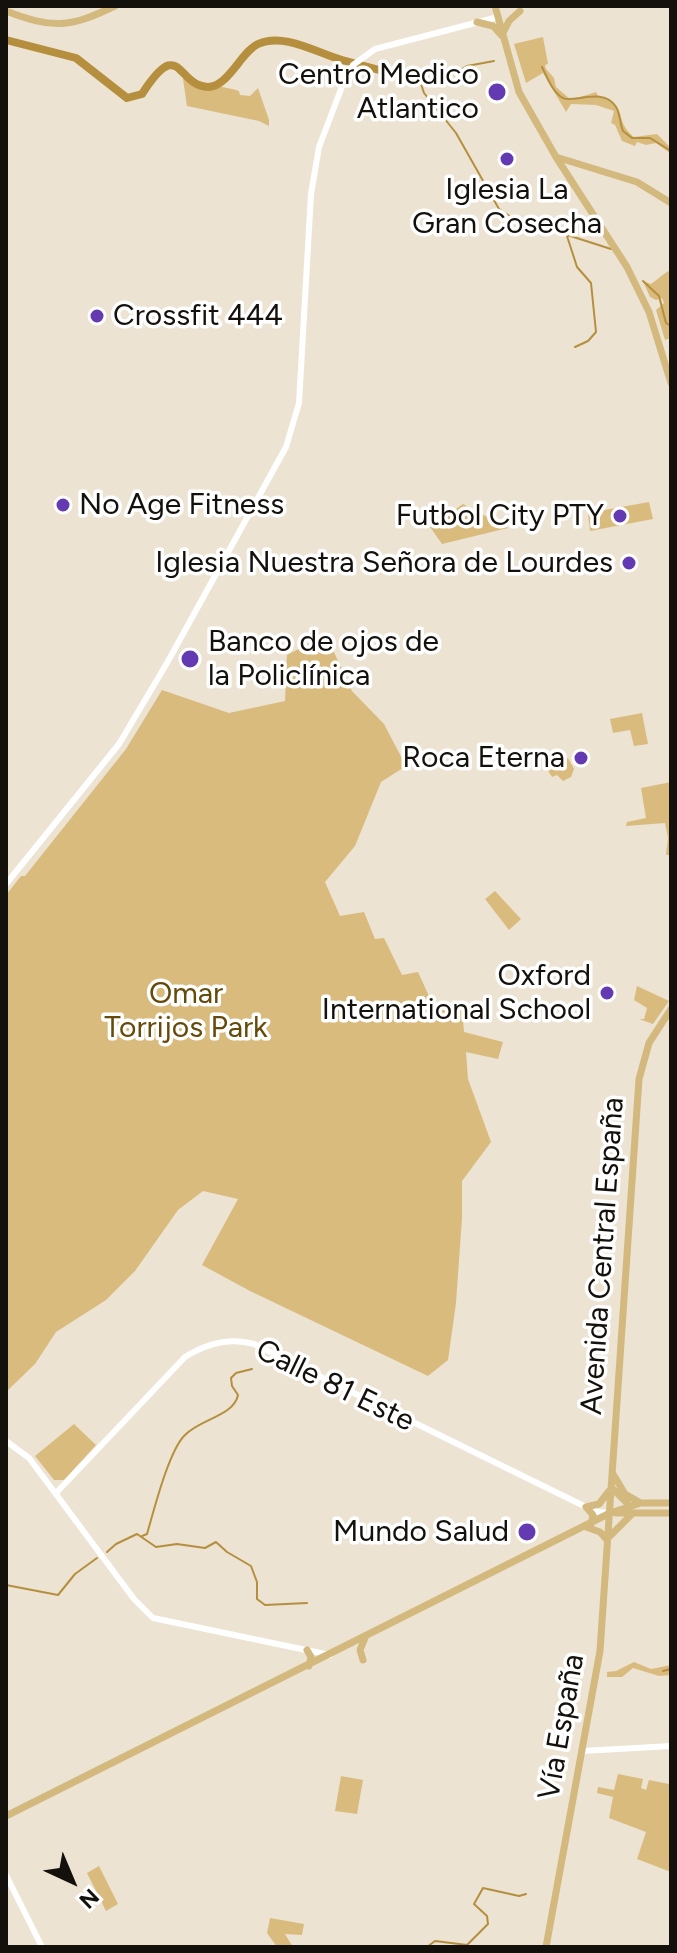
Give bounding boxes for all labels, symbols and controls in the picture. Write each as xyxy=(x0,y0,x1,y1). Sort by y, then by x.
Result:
place label: Centro Medico Atlantico xyxy=(278,57,479,128)
marker: Centro Medico Atlantico xyxy=(486,81,508,103)
marker: Iglesia La Gran Cosecha xyxy=(498,150,516,168)
place label: Iglesia La Gran Cosecha xyxy=(412,172,602,242)
place label: Crossfit 444 xyxy=(113,298,283,334)
marker: Crossfit 444 xyxy=(88,307,106,325)
place label: No Age Fitness xyxy=(79,487,284,523)
marker: No Age Fitness xyxy=(54,496,72,514)
place label: Futbol City PTY xyxy=(396,498,604,534)
marker: Futbol City PTY xyxy=(611,507,629,525)
place label: Iglesia Nuestra Señora de Lourdes xyxy=(155,545,613,581)
marker: Iglesia Nuestra Señora de Lourdes xyxy=(620,554,638,572)
place label: Banco de ojos de la Policlínica xyxy=(208,624,439,694)
marker: Banco de ojos de la Policlínica xyxy=(179,648,201,670)
place label: Roca Eterna xyxy=(402,740,565,776)
marker: Roca Eterna xyxy=(572,749,590,767)
place label: Oxford International School xyxy=(322,958,591,1028)
park label: Omar Torrijos Park xyxy=(104,976,268,1046)
marker: Oxford International School xyxy=(598,984,616,1002)
street label: Avenida Central España xyxy=(574,1096,632,1416)
street label: Calle 81 Este xyxy=(250,1332,420,1440)
place label: Mundo Salud xyxy=(333,1514,509,1550)
marker: Mundo Salud xyxy=(516,1521,538,1543)
street label: Vía España xyxy=(531,1651,593,1803)
north arrow xyxy=(32,1841,112,1921)
text: N xyxy=(74,1883,105,1914)

